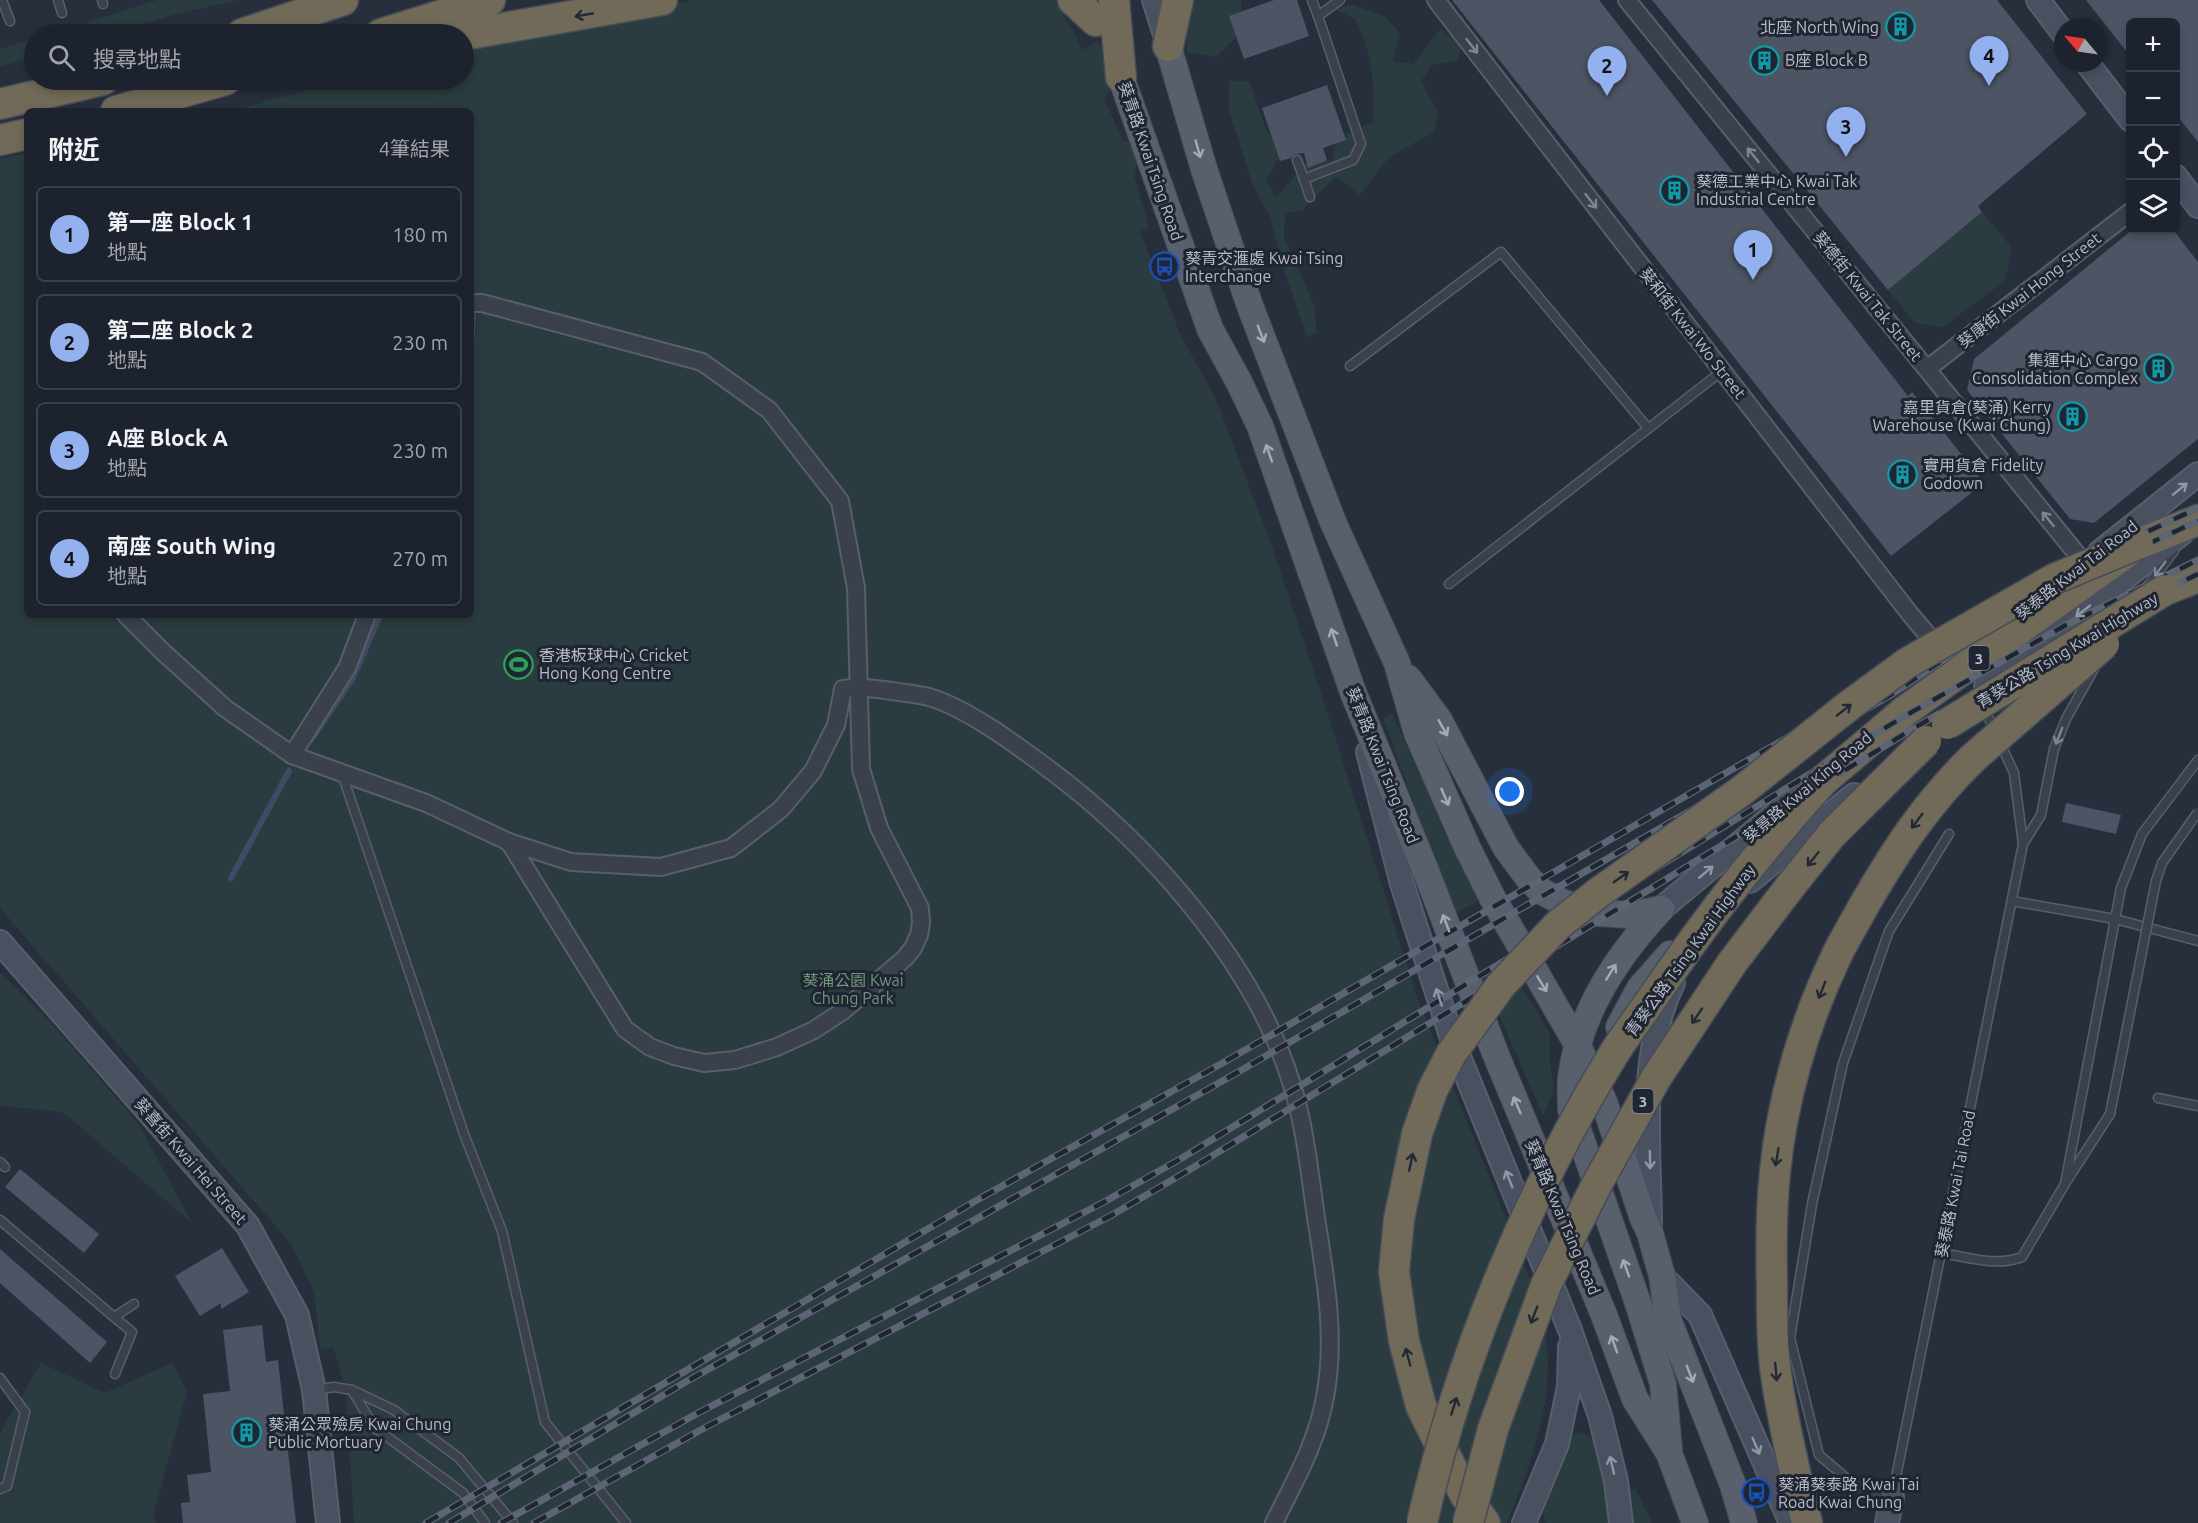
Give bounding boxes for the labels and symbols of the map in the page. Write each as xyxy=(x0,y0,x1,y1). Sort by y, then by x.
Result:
one-way arrow xyxy=(574,9,594,20)
building icon: 北座 North Wing xyxy=(1884,11,1916,43)
place label: 北座 North Wing xyxy=(1760,18,1879,36)
north arrow xyxy=(2054,18,2108,72)
pin: 4 xyxy=(1970,36,2008,86)
one-way arrow xyxy=(1465,38,1478,54)
building icon: B座 Block B xyxy=(1748,44,1780,76)
pin: 2 xyxy=(1588,46,1626,96)
place label: B座 Block B xyxy=(1785,51,1868,69)
street label: 葵青路 Kwai Tsing Road xyxy=(1115,79,1187,243)
pin: 3 xyxy=(1826,108,1866,157)
one-way arrow xyxy=(1193,139,1204,158)
one-way arrow xyxy=(1747,147,1760,163)
place label: 葵德工業中心 Kwai Tak Industrial Centre xyxy=(1696,172,1858,208)
building icon: 葵德工業中心 Kwai Tak Industrial Centre xyxy=(1659,174,1691,206)
one-way arrow xyxy=(1584,192,1597,208)
street label: 葵德街 Kwai Tak Street xyxy=(1810,227,1926,365)
street label: 葵康街 Kwai Hong Street xyxy=(1954,228,2105,351)
pin: 1 xyxy=(1734,230,1772,280)
place label: 葵青交滙處 Kwai Tsing Interchange xyxy=(1185,249,1343,285)
bus stop icon: 葵青交滙處 Kwai Tsing Interchange xyxy=(1148,251,1180,283)
street label: 葵和街 Kwai Wo Street xyxy=(1636,264,1750,403)
one-way arrow xyxy=(1256,324,1267,343)
place label: 集運中心 Cargo Consolidation Complex xyxy=(1972,351,2138,387)
building icon: 集運中心 Cargo Consolidation Complex xyxy=(2143,353,2175,385)
place label: 嘉里貨倉(葵涌) Kerry Warehouse (Kwai Chung) xyxy=(1873,398,2051,435)
building icon: 嘉里貨倉(葵涌) Kerry Warehouse (Kwai Chung) xyxy=(2056,400,2088,432)
one-way arrow xyxy=(1263,444,1274,463)
place label: 實用貨倉 Fidelity Godown xyxy=(1923,456,2044,492)
building icon: 實用貨倉 Fidelity Godown xyxy=(1886,458,1918,490)
one-way arrow xyxy=(2171,482,2187,495)
one-way arrow xyxy=(2041,511,2054,527)
street label: 葵泰路 Kwai Tai Road xyxy=(2011,517,2141,623)
one-way arrow xyxy=(2154,561,2166,577)
street label: 青葵公路 Tsing Kwai Highway xyxy=(1973,589,2161,711)
one-way arrow xyxy=(2075,604,2091,617)
one-way arrow xyxy=(1327,628,1338,647)
place label: 香港板球中心 Cricket Hong Kong Centre xyxy=(539,646,690,682)
road number: 3 xyxy=(1968,646,1990,670)
sports icon: 香港板球中心 Cricket Hong Kong Centre xyxy=(502,648,534,680)
street label: 葵青路 Kwai Tsing Road xyxy=(1343,684,1423,846)
one-way arrow xyxy=(1835,703,1851,716)
one-way arrow xyxy=(1437,719,1449,736)
one-way arrow xyxy=(2053,726,2064,745)
street label: 葵景路 Kwai King Road xyxy=(1739,728,1875,846)
your location xyxy=(1495,777,1524,806)
one-way arrow xyxy=(1440,787,1451,806)
one-way arrow xyxy=(1911,813,1924,829)
one-way arrow xyxy=(1806,851,1819,867)
street label: 青葵公路 Tsing Kwai Highway xyxy=(1622,860,1759,1039)
one-way arrow xyxy=(1698,865,1714,878)
one-way arrow xyxy=(1613,871,1629,883)
one-way arrow xyxy=(1440,915,1451,933)
one-way arrow xyxy=(1605,965,1617,981)
park label: 葵涌公園 Kwai Chung Park xyxy=(802,971,904,1007)
one-way arrow xyxy=(1537,975,1549,992)
one-way arrow xyxy=(1816,981,1827,999)
one-way arrow xyxy=(1433,988,1444,1007)
one-way arrow xyxy=(1691,1007,1703,1023)
road number: 3 xyxy=(1632,1089,1654,1113)
street label: 葵喜街 Kwai Hei Street xyxy=(131,1094,251,1228)
one-way arrow xyxy=(1511,1096,1522,1115)
street label: 葵泰路 Kwai Tai Road xyxy=(1932,1109,1978,1259)
street label: 葵青路 Kwai Tsing Road xyxy=(1522,1137,1604,1297)
one-way arrow xyxy=(1771,1146,1782,1166)
one-way arrow xyxy=(1644,1150,1656,1170)
one-way arrow xyxy=(1406,1153,1417,1172)
one-way arrow xyxy=(1503,1170,1514,1189)
one-way arrow xyxy=(1619,1259,1630,1278)
one-way arrow xyxy=(1528,1306,1539,1324)
one-way arrow xyxy=(1608,1335,1619,1354)
one-way arrow xyxy=(1402,1348,1413,1367)
one-way arrow xyxy=(1771,1362,1782,1382)
one-way arrow xyxy=(1685,1364,1696,1383)
one-way arrow xyxy=(1449,1397,1460,1416)
place label: 葵涌公眾殮房 Kwai Chung Public Mortuary xyxy=(268,1415,451,1451)
building icon: 葵涌公眾殮房 Kwai Chung Public Mortuary xyxy=(231,1417,263,1449)
one-way arrow xyxy=(1751,1436,1762,1454)
one-way arrow xyxy=(1606,1456,1618,1475)
place label: 葵涌葵泰路 Kwai Tai Road Kwai Chung xyxy=(1778,1475,1919,1511)
bus stop icon: 葵涌葵泰路 Kwai Tai Road Kwai Chung xyxy=(1741,1477,1773,1509)

